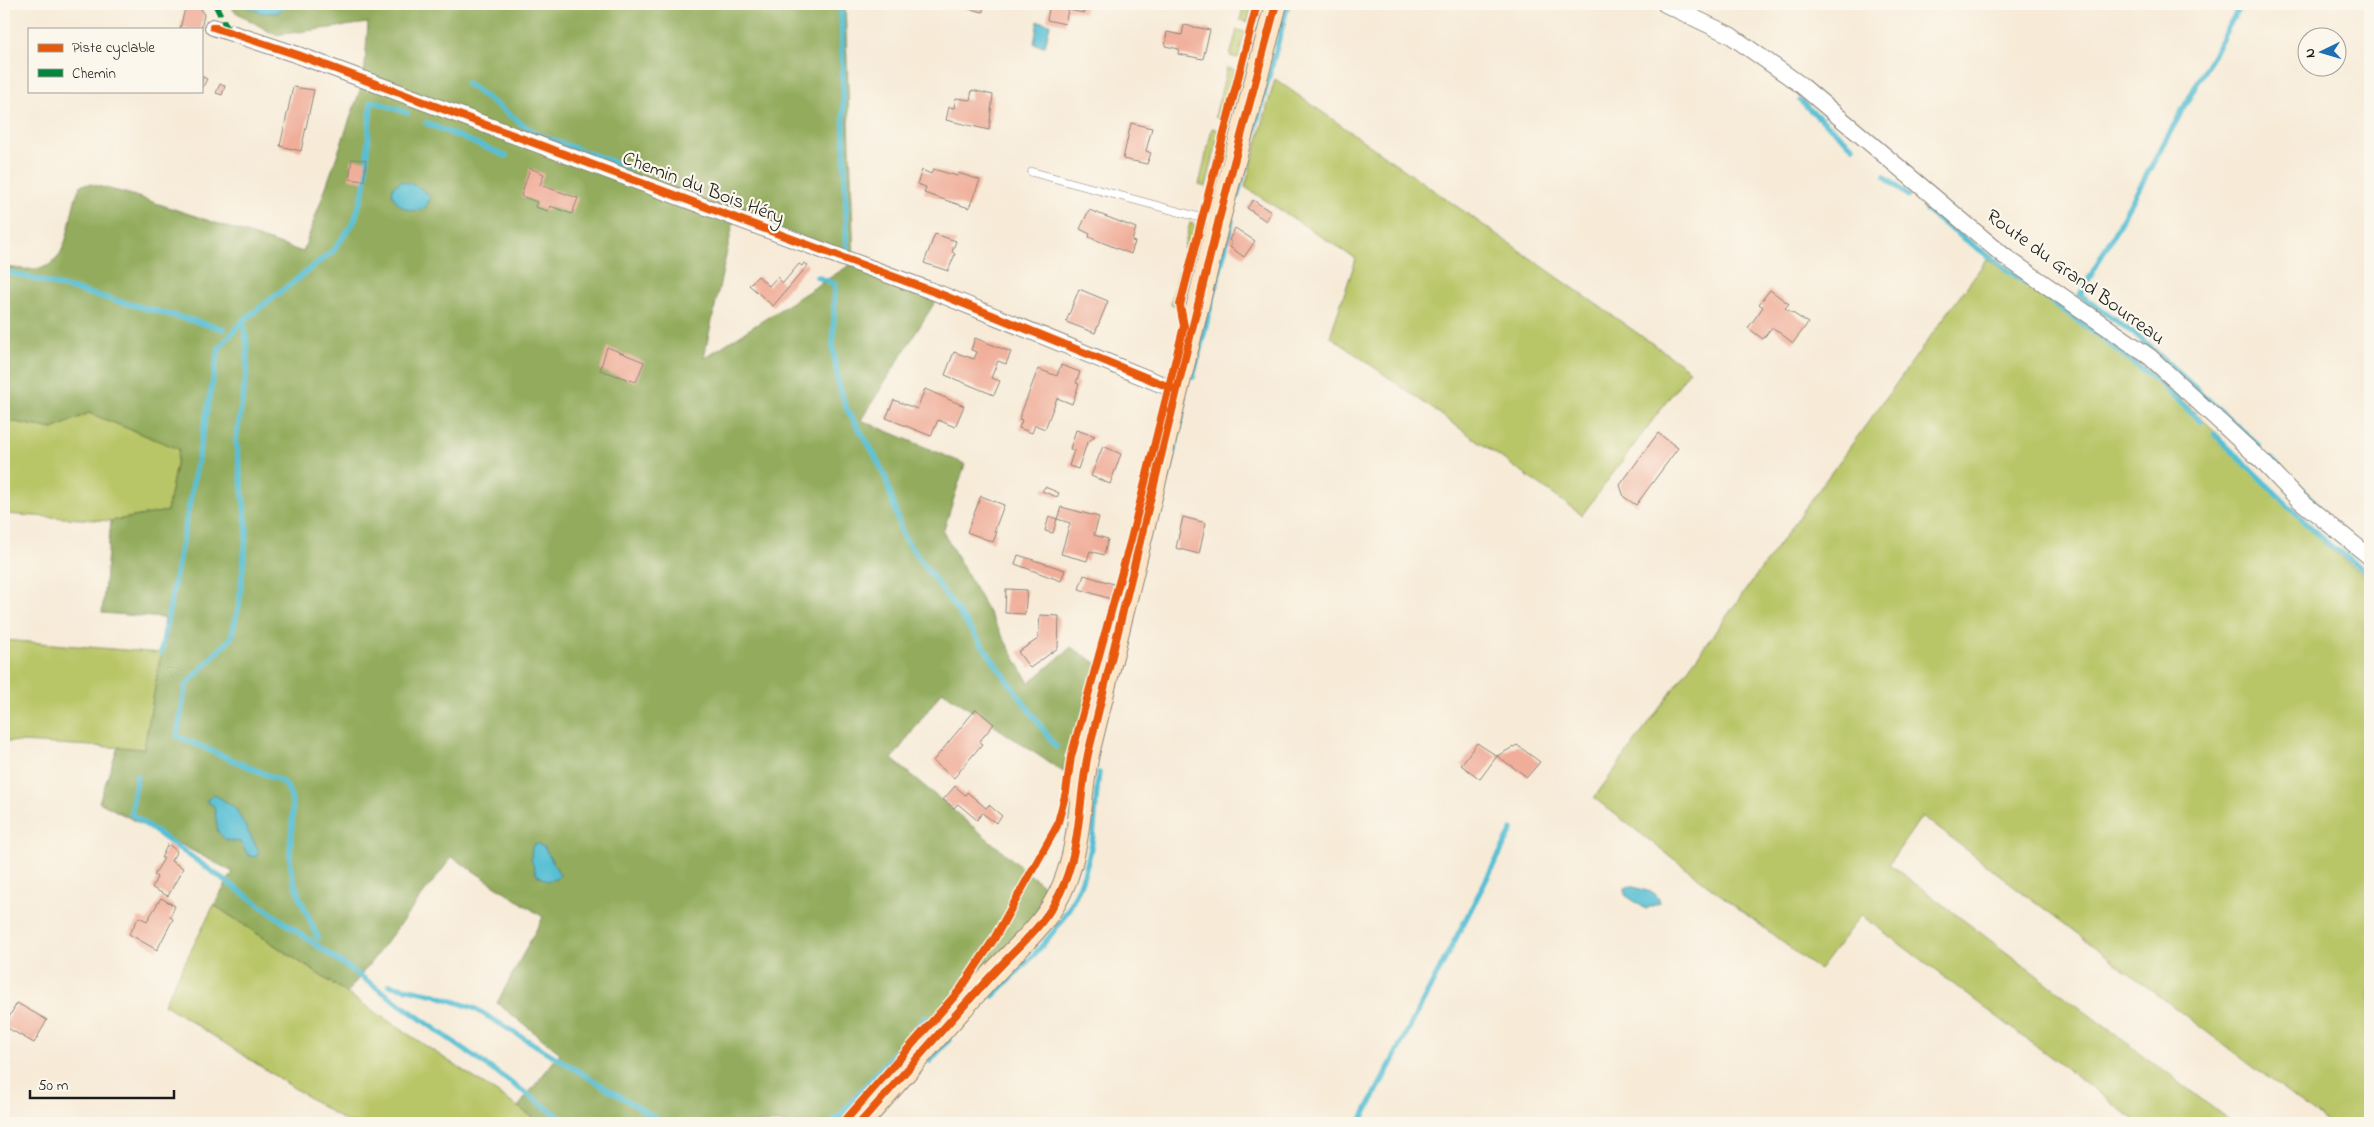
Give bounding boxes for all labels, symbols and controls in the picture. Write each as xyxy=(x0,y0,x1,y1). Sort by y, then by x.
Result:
legend xyxy=(28,28,202,92)
north arrow xyxy=(2296,28,2346,78)
text: Piste cyclable xyxy=(72,37,155,60)
text: N xyxy=(2300,47,2321,59)
text: Chemin xyxy=(72,63,116,85)
street label: Chemin du Bois Héry xyxy=(618,145,788,233)
street label: Route du Grand Bourreau xyxy=(1979,203,2171,353)
scale bar xyxy=(30,1067,174,1099)
text: 50 m xyxy=(38,1075,69,1097)

